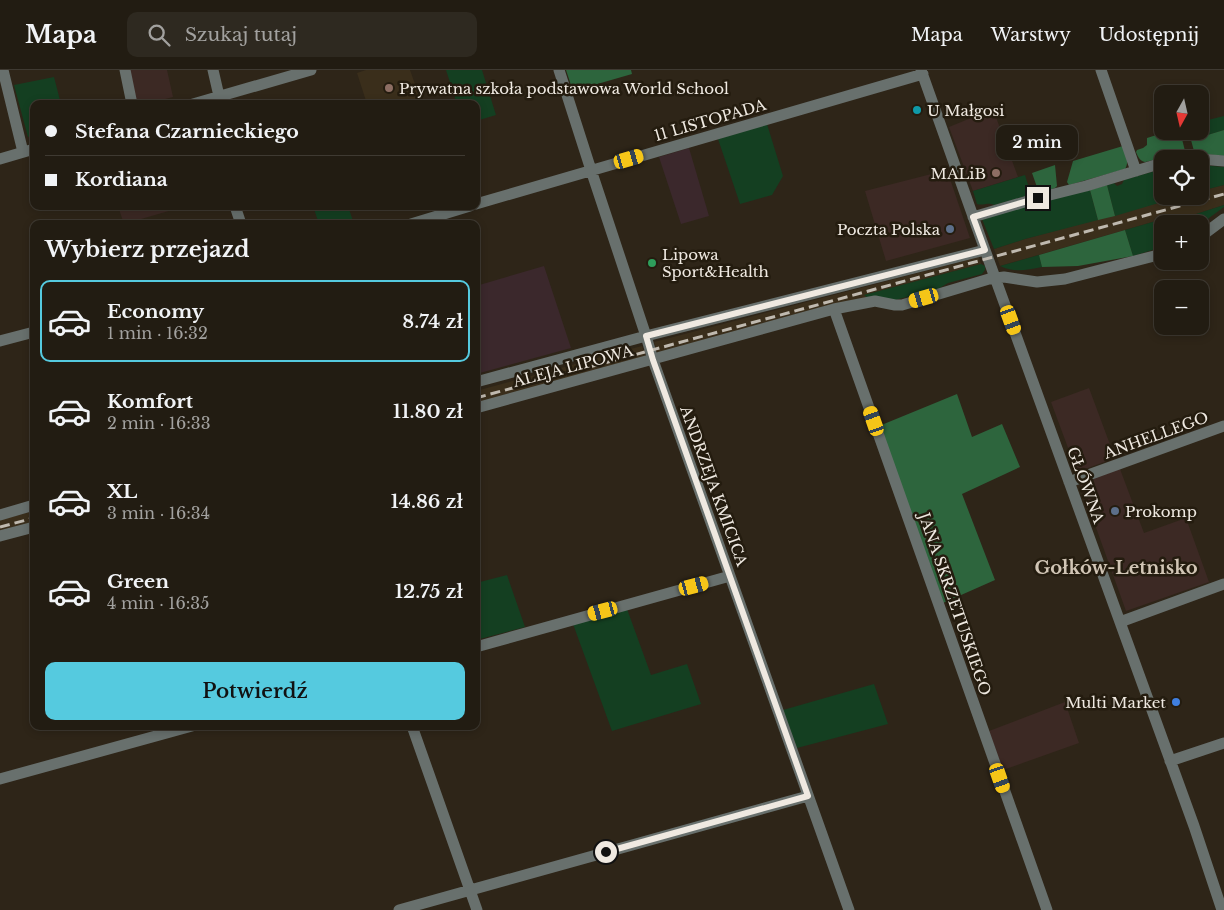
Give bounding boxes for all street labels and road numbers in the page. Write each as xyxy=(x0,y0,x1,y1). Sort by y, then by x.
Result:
street label: 11 LISTOPADA xyxy=(652,95,769,145)
street label: ALEJA LIPOWA xyxy=(510,341,636,391)
street label: ANDRZEJA KMICICA xyxy=(676,402,752,569)
street label: ANHELLEGO xyxy=(1100,407,1211,463)
street label: GŁÓWNA xyxy=(1063,444,1109,526)
street label: JANA SKRZETUSKIEGO xyxy=(914,508,995,698)

